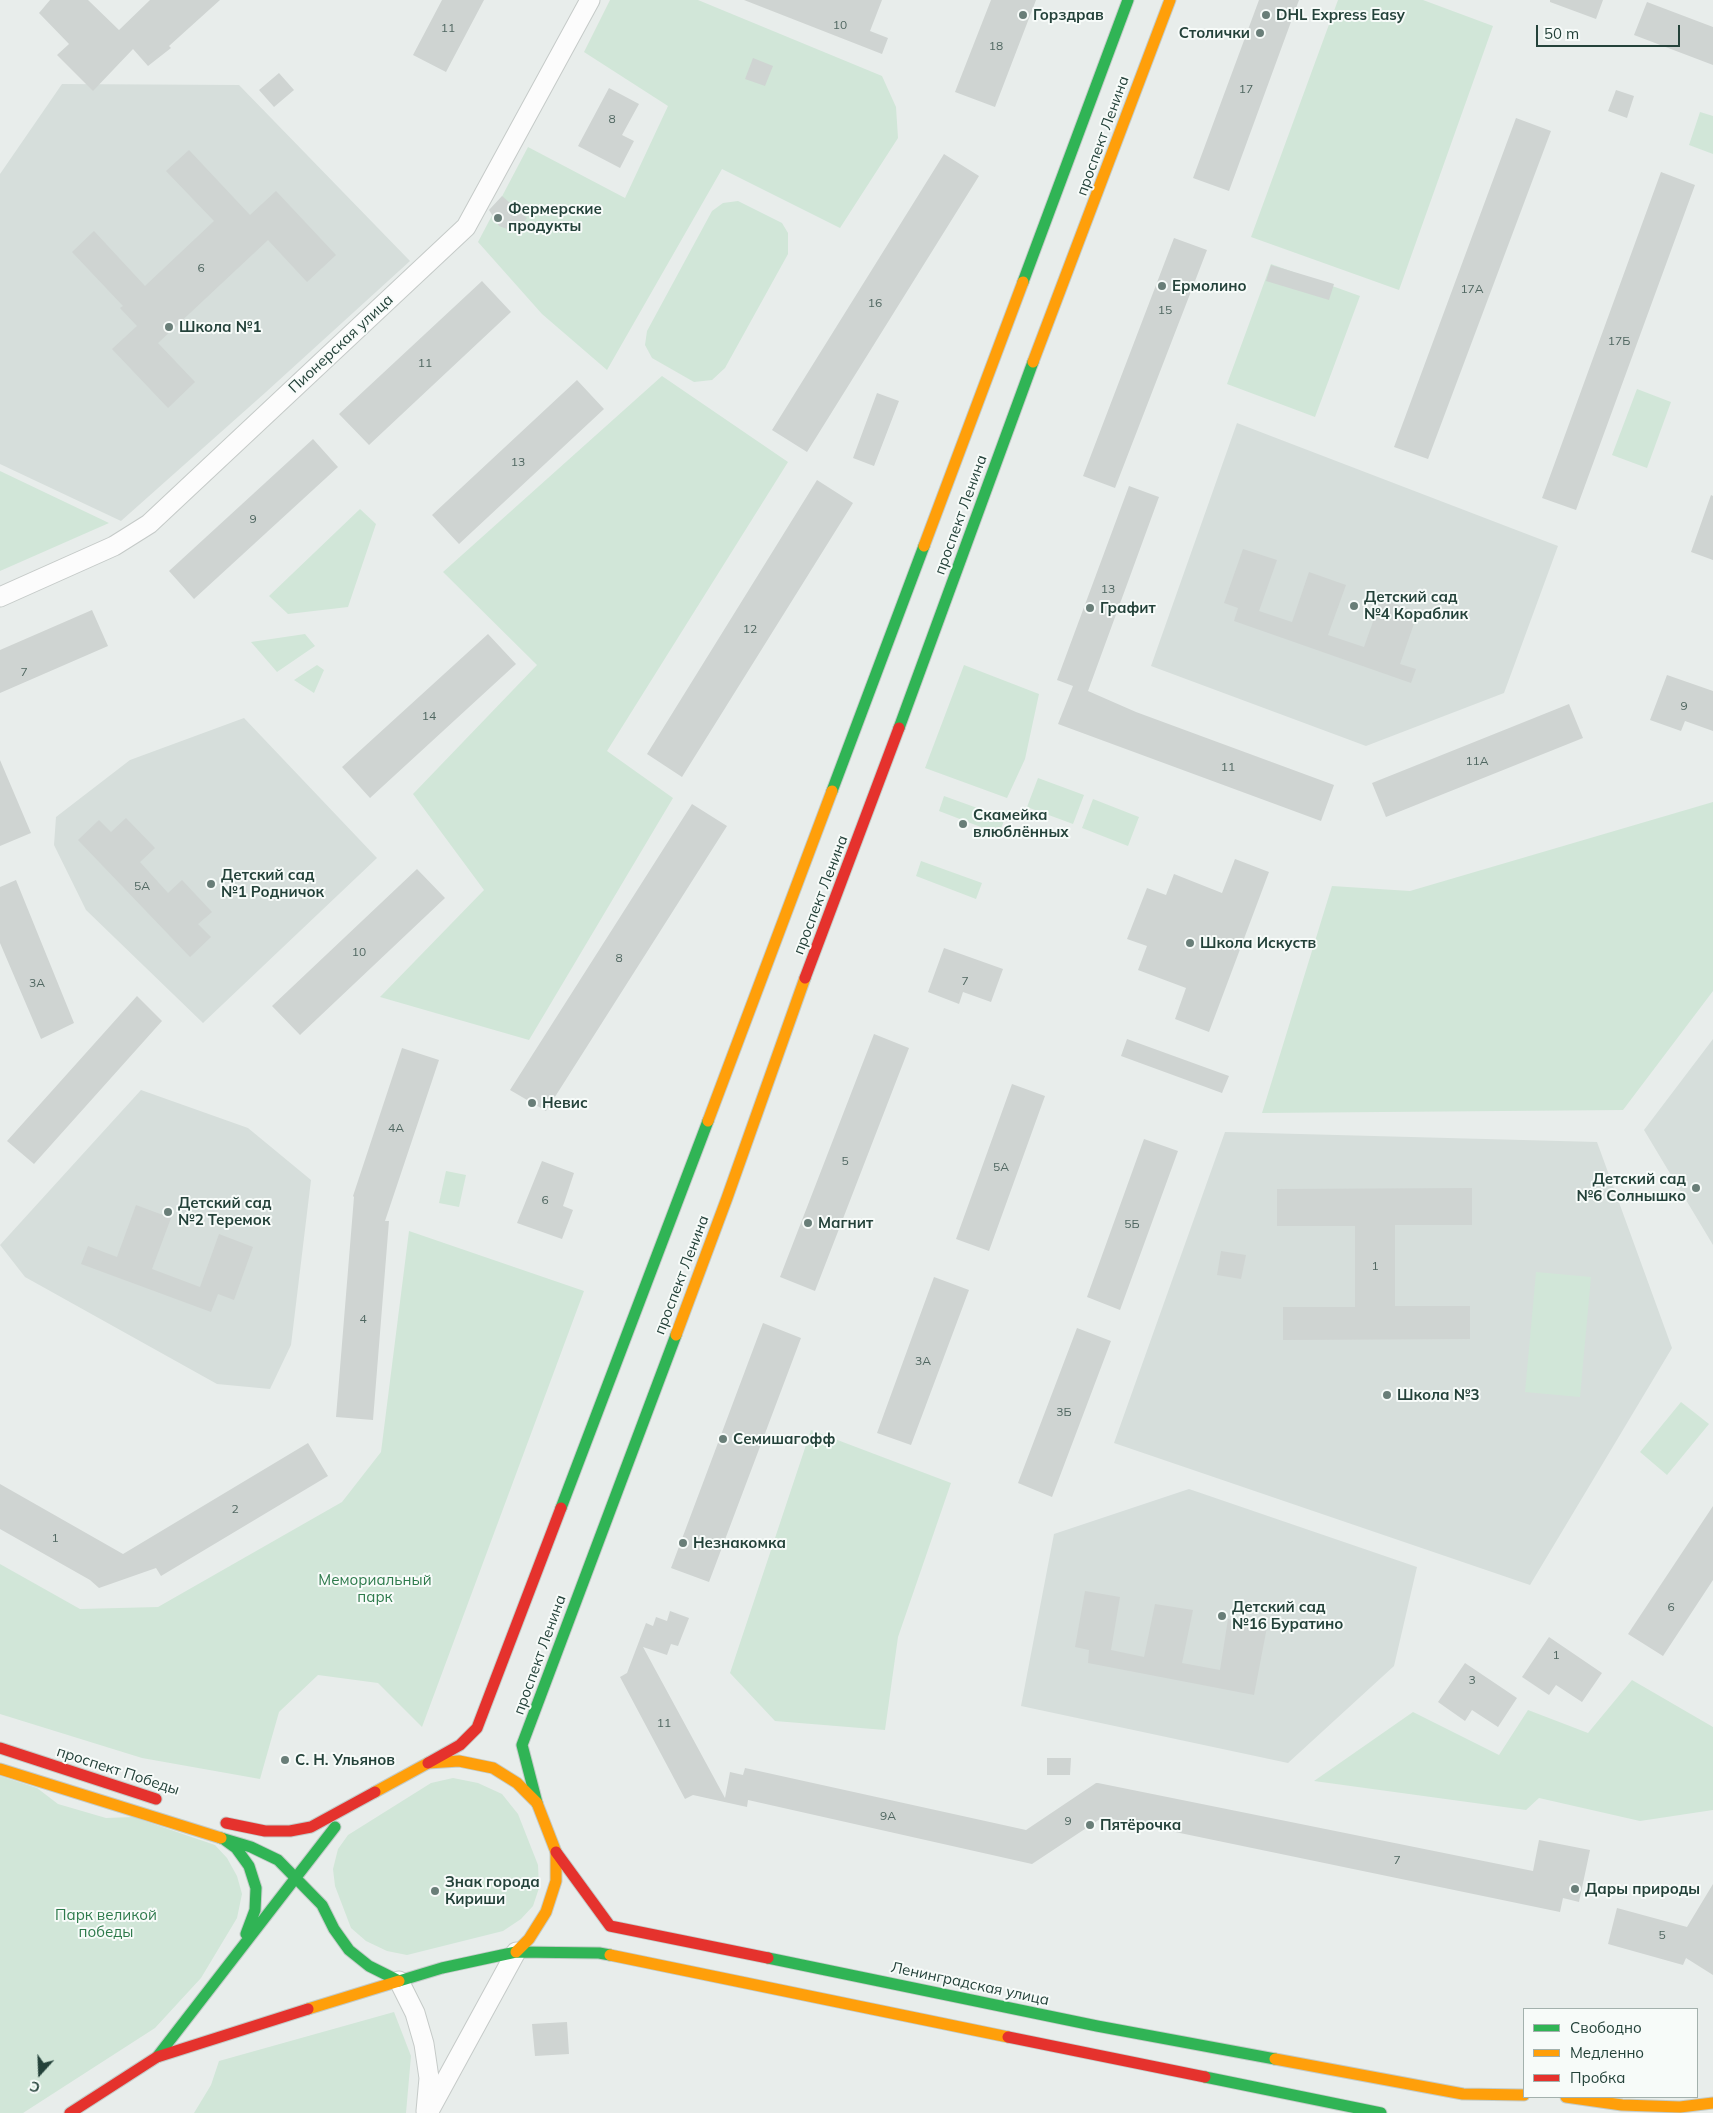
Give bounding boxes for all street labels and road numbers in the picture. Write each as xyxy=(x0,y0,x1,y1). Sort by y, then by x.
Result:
street label: проспект Ленина xyxy=(1073,74,1133,198)
street label: Пионерская улица xyxy=(285,291,397,397)
street label: проспект Ленина xyxy=(931,453,991,577)
street label: проспект Ленина xyxy=(790,833,852,957)
street label: проспект Ленина xyxy=(651,1213,713,1337)
street label: проспект Ленина xyxy=(510,1593,570,1717)
street label: проспект Победы xyxy=(54,1743,182,1799)
street label: Ленинградская улица xyxy=(889,1958,1051,2010)

